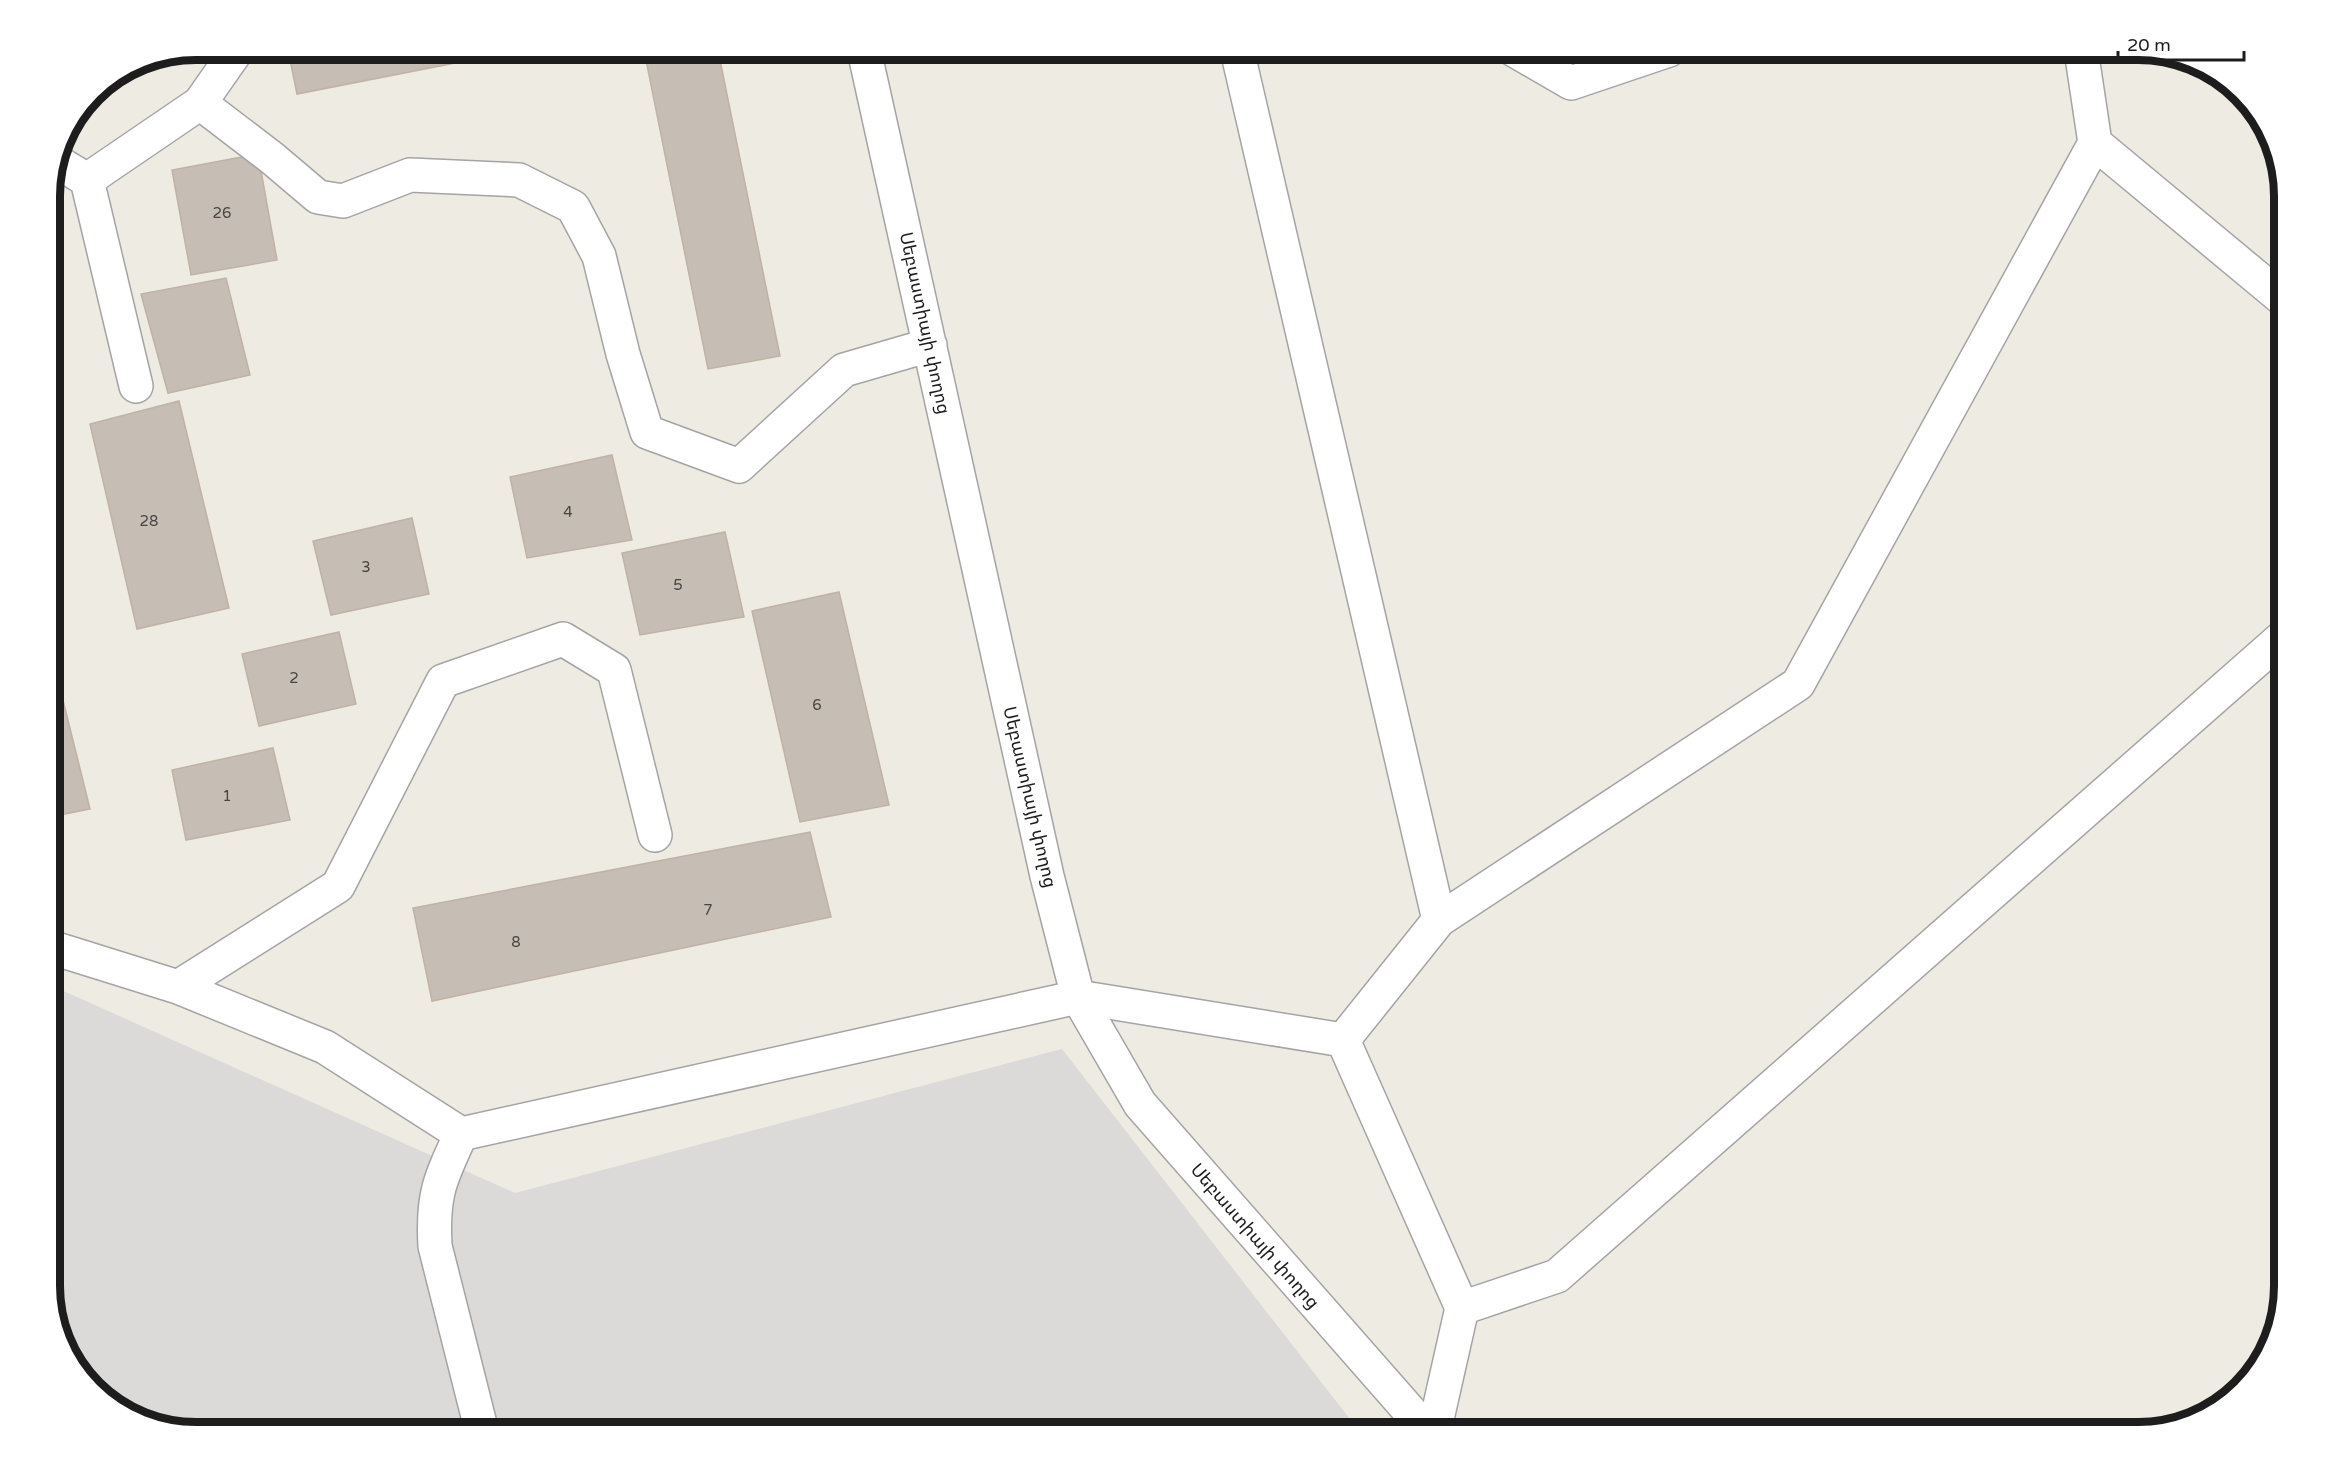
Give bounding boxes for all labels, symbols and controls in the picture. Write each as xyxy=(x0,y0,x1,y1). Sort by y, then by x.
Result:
scale bar xyxy=(2118,24,2244,62)
text: 20 m xyxy=(2127,34,2171,56)
house number: 26 xyxy=(213,204,231,222)
street label: Սեբաստիայի փողոց xyxy=(895,230,955,416)
house number: 4 xyxy=(563,503,573,521)
house number: 28 xyxy=(140,512,158,530)
house number: 3 xyxy=(361,558,371,576)
house number: 5 xyxy=(673,576,683,594)
house number: 2 xyxy=(289,669,299,687)
house number: 6 xyxy=(812,696,822,714)
street label: Սեբաստիայի փողոց xyxy=(998,704,1062,890)
house number: 1 xyxy=(222,787,232,805)
house number: 7 xyxy=(703,901,713,919)
house number: 8 xyxy=(511,933,521,951)
street label: Սեբաստիայի փողոց xyxy=(1186,1159,1324,1313)

